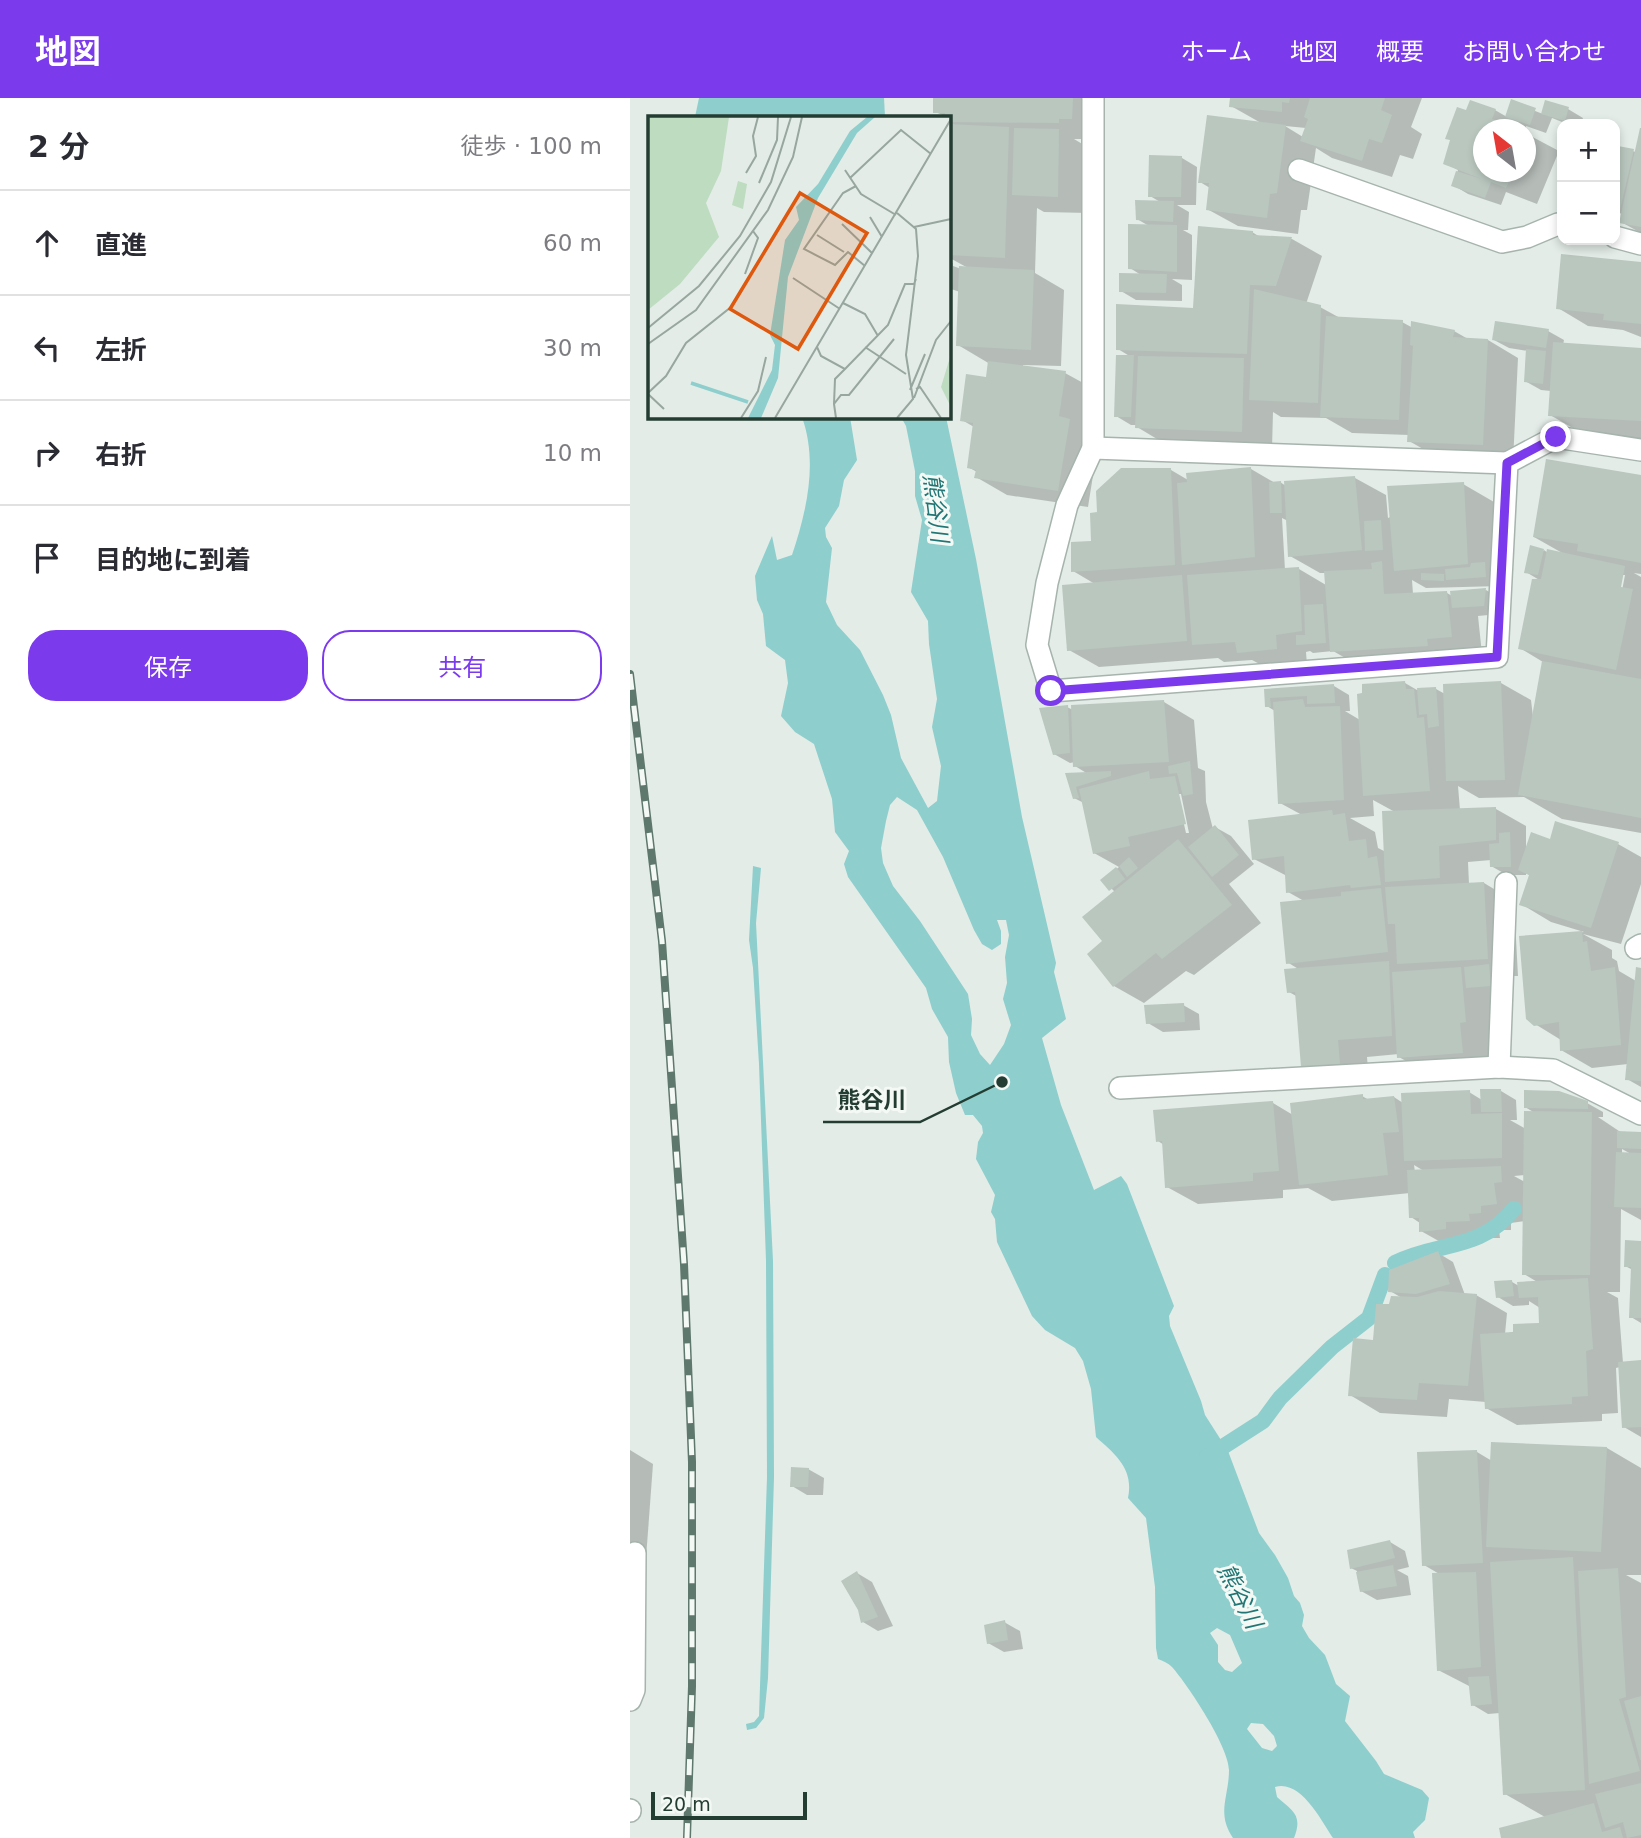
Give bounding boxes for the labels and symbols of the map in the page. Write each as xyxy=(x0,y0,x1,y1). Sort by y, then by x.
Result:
inset map xyxy=(648,116,950,418)
north arrow xyxy=(1473,119,1536,182)
route end xyxy=(1540,421,1571,452)
water label: 熊谷川 xyxy=(919,472,953,547)
route start xyxy=(1035,675,1066,706)
callout: 熊谷川 xyxy=(823,1078,920,1122)
text: 熊谷川 xyxy=(838,1087,907,1113)
water label: 熊谷川 xyxy=(1213,1559,1269,1635)
scale bar xyxy=(651,1789,807,1821)

